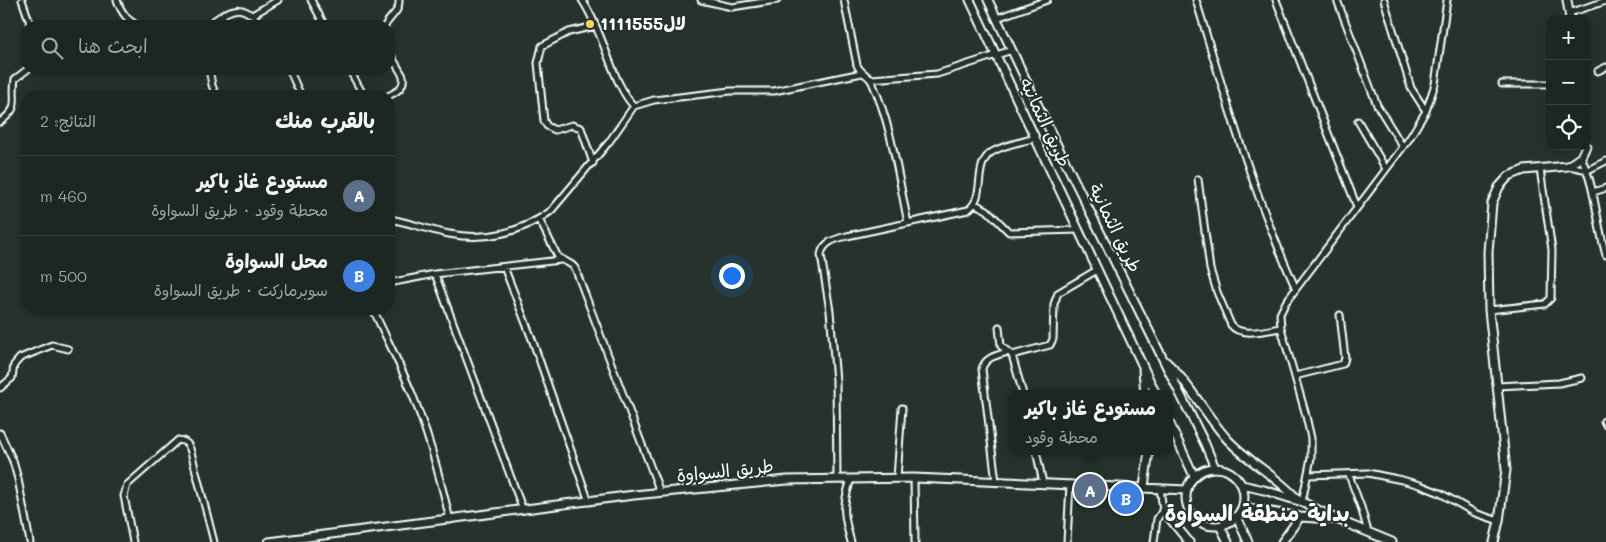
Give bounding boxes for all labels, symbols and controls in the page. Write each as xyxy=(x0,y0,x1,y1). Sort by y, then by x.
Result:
place label: 1111555لال xyxy=(600,11,686,35)
map controls xyxy=(1546,15,1591,150)
button: + xyxy=(1546,15,1591,60)
marker: 1111555لال xyxy=(584,18,596,30)
search box xyxy=(20,20,395,75)
text: ابحث هنا xyxy=(78,33,148,58)
icon: search xyxy=(38,34,66,62)
button: − xyxy=(1546,60,1591,105)
street label: طريق الثمانيه xyxy=(1015,73,1077,170)
button: locate xyxy=(1546,105,1591,150)
text: بالقرب منك xyxy=(275,106,375,133)
text: النتائج: 2 xyxy=(40,110,96,131)
text: مستودع غاز باكير xyxy=(197,168,328,193)
street label: طريق الثمانية xyxy=(1084,179,1148,276)
text: 460 m xyxy=(40,185,87,206)
text: A xyxy=(353,185,365,206)
text: محطة وقود · طريق السواوة xyxy=(151,199,328,220)
text: محل السواوة xyxy=(225,248,328,273)
your location xyxy=(719,263,745,289)
text: 500 m xyxy=(40,265,87,286)
text: B xyxy=(354,265,364,286)
text: سوبرماركت · طريق السواوة xyxy=(154,279,328,300)
popup xyxy=(1008,390,1173,455)
text: مستودع غاز باكير xyxy=(1025,395,1156,420)
text: محطة وقود xyxy=(1025,426,1098,447)
street label: طريق السواوة xyxy=(675,453,775,487)
pin: A xyxy=(1074,471,1106,509)
pin: B xyxy=(1110,479,1142,517)
district label: بداية منطقة السواوة xyxy=(1164,498,1350,528)

